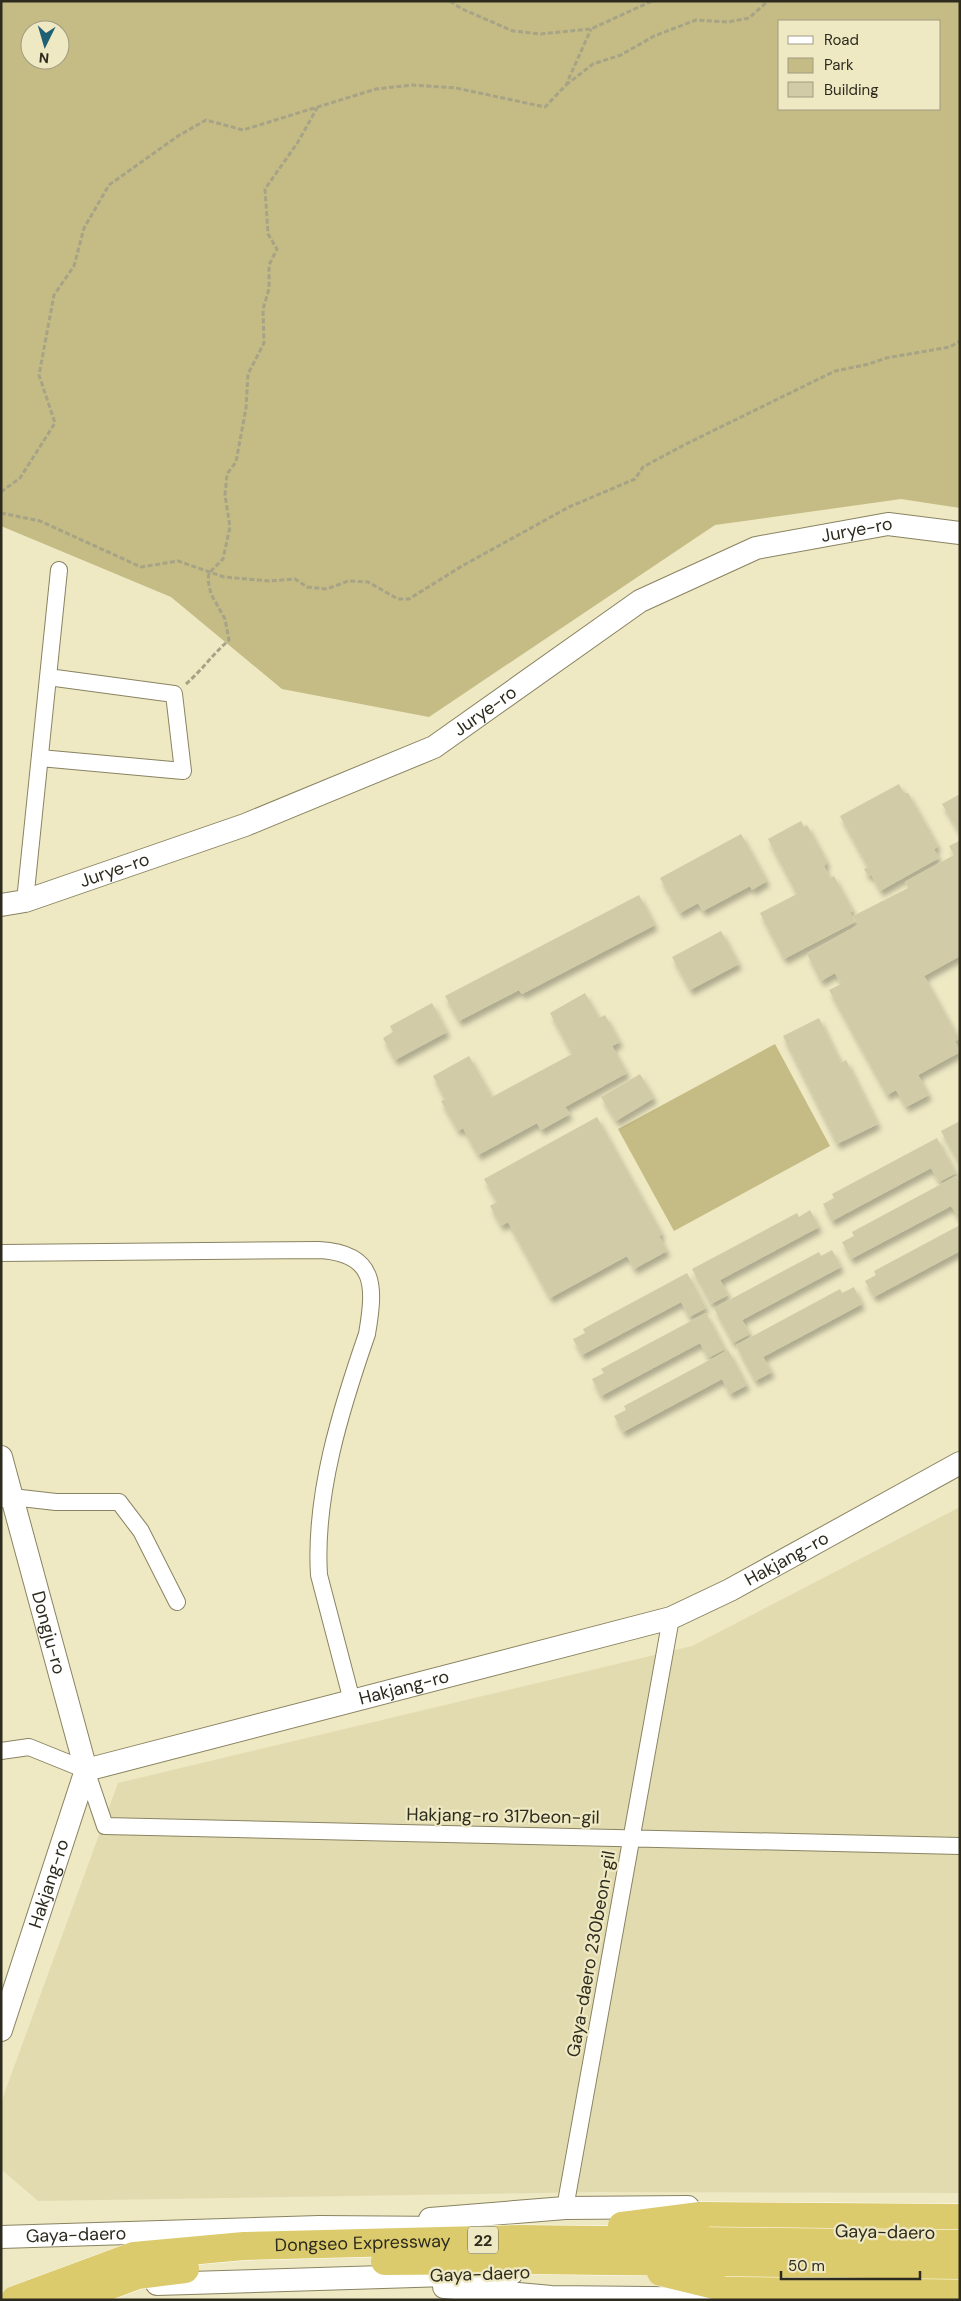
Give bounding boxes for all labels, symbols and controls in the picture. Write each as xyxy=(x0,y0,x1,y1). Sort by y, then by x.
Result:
north arrow xyxy=(20,20,70,70)
legend xyxy=(778,20,941,110)
text: Road xyxy=(824,30,859,50)
text: N xyxy=(38,49,50,67)
text: Park xyxy=(824,55,854,75)
text: Building xyxy=(824,80,879,100)
street label: Jurye-ro xyxy=(819,511,894,548)
street label: Jurye-ro xyxy=(449,680,521,742)
street label: Jurye-ro xyxy=(76,847,153,893)
street label: Hakjang-ro xyxy=(740,1526,833,1592)
street label: Dongju-ro xyxy=(26,1588,71,1677)
street label: Hakjang-ro xyxy=(356,1664,452,1711)
street label: Hakjang-ro 317beon-gil xyxy=(406,1802,600,1830)
street label: Hakjang-ro xyxy=(23,1836,75,1931)
street label: Gaya-daero 230beon-gil xyxy=(561,1849,621,2059)
street label: Gaya-daero xyxy=(835,2219,935,2245)
street label: Gaya-daero xyxy=(25,2221,127,2248)
road number: 22 xyxy=(468,2226,498,2254)
street label: Dongseo Expressway xyxy=(274,2229,451,2257)
scale bar xyxy=(781,2248,920,2280)
text: 50 m xyxy=(788,2256,825,2276)
street label: Gaya-daero xyxy=(429,2260,531,2288)

